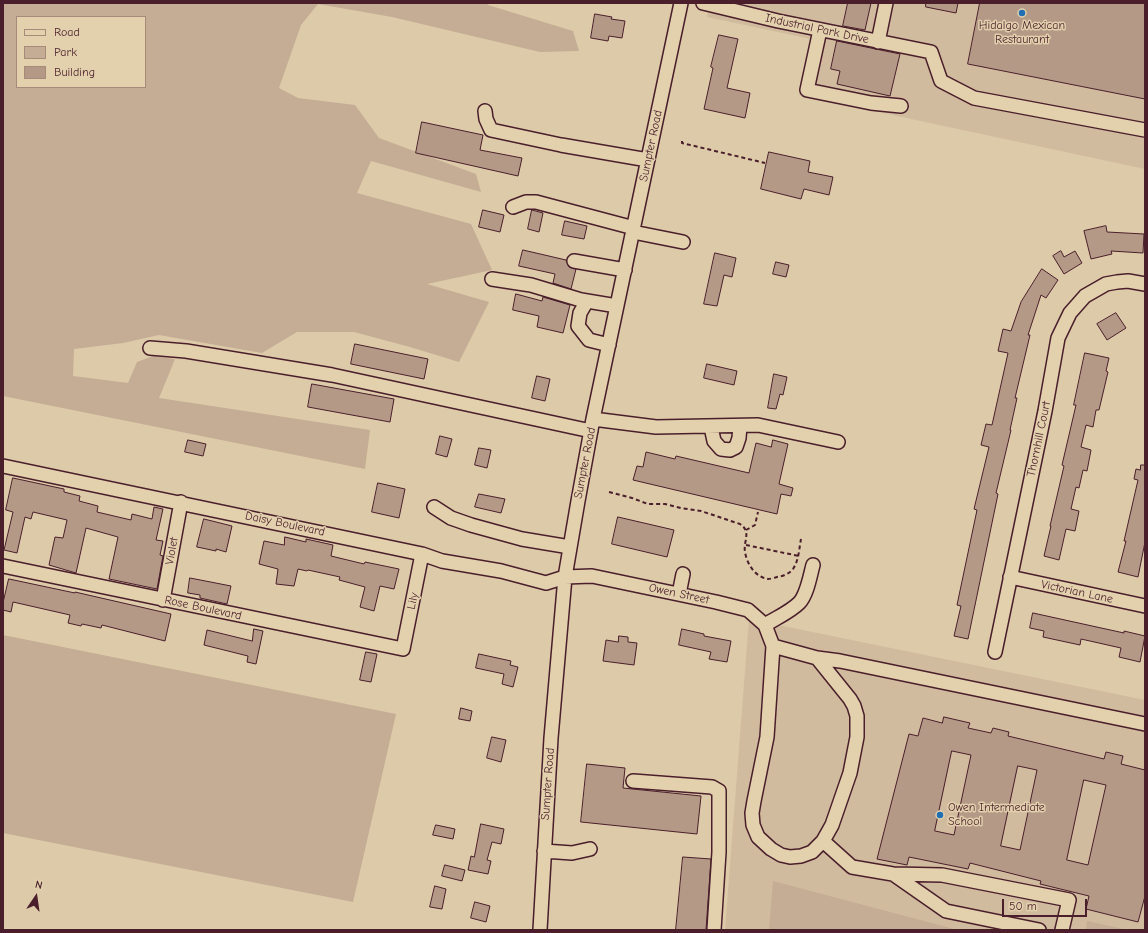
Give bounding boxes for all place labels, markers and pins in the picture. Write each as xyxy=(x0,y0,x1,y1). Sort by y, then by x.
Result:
marker: Hidalgo Mexican Restaurant xyxy=(1017,8,1027,18)
place label: Hidalgo Mexican Restaurant xyxy=(979,19,1065,47)
place label: Owen Intermediate School xyxy=(948,801,1045,829)
marker: Owen Intermediate School xyxy=(935,810,945,820)

